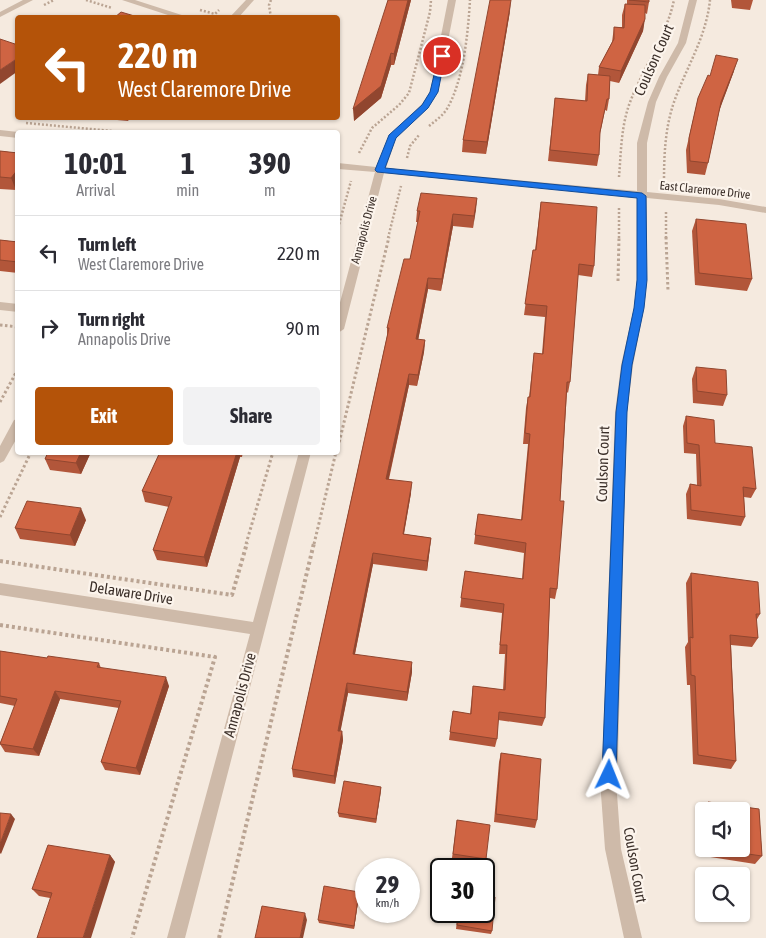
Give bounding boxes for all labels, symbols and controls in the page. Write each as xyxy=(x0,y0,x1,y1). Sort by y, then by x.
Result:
street label: Coulson Court xyxy=(630,21,677,98)
icon: left xyxy=(35,35,100,100)
text: 220 m xyxy=(118,35,197,75)
pin xyxy=(421,35,463,77)
icon: arrive xyxy=(428,42,456,70)
text: West Claremore Drive xyxy=(118,76,291,102)
text: 10:01 xyxy=(64,146,127,180)
text: 1 xyxy=(181,146,195,180)
text: 390 xyxy=(248,146,291,180)
street label: East Claremore Drive xyxy=(659,178,751,202)
text: Arrival xyxy=(76,181,115,199)
text: min xyxy=(176,181,199,199)
text: m xyxy=(264,181,275,199)
street label: Annapolis Drive xyxy=(348,195,380,265)
text: Turn left xyxy=(78,233,136,255)
icon: left xyxy=(35,239,63,267)
text: 220 m xyxy=(277,242,320,264)
text: West Claremore Drive xyxy=(78,255,204,273)
text: Turn right xyxy=(78,308,145,330)
icon: right xyxy=(35,314,63,342)
text: 90 m xyxy=(286,317,320,339)
text: Annapolis Drive xyxy=(78,330,171,348)
button: Exit xyxy=(35,387,173,445)
button: Share xyxy=(183,387,320,445)
street label: Coulson Court xyxy=(593,426,612,502)
street label: Delaware Drive xyxy=(88,578,174,608)
street label: Annapolis Drive xyxy=(220,651,259,739)
position arrow xyxy=(582,748,634,800)
map controls xyxy=(695,802,750,922)
button: sound xyxy=(695,802,750,857)
street label: Coulson Court xyxy=(620,826,650,904)
speed limit sign: 30 xyxy=(430,858,495,923)
button: search xyxy=(695,867,750,922)
text: 29 xyxy=(376,870,399,898)
text: km/h xyxy=(376,896,399,910)

